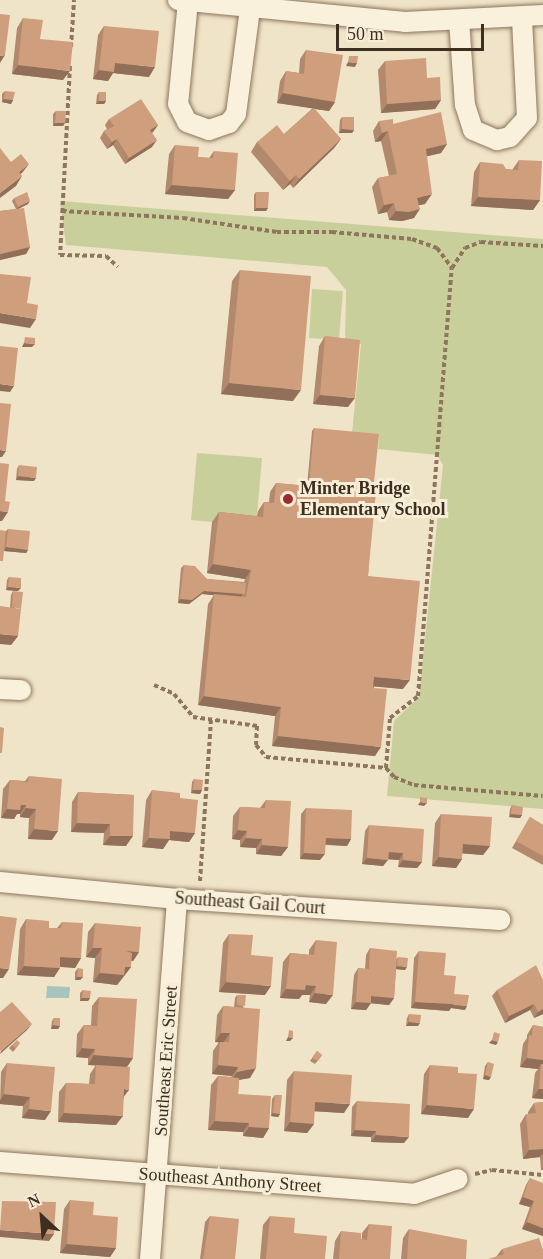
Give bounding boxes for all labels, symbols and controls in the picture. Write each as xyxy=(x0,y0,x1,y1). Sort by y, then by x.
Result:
scale bar xyxy=(339,12,488,50)
text: 50 m xyxy=(347,24,384,44)
place label: Minter Bridge Elementary School xyxy=(300,478,445,520)
marker: Minter Bridge Elementary School xyxy=(281,492,295,506)
street label: Southeast Gail Court xyxy=(174,887,326,919)
street label: Southeast Eric Street xyxy=(150,985,182,1137)
street label: Southeast Anthony Street xyxy=(137,1163,323,1197)
north arrow xyxy=(12,1187,72,1247)
text: N xyxy=(25,1190,43,1211)

